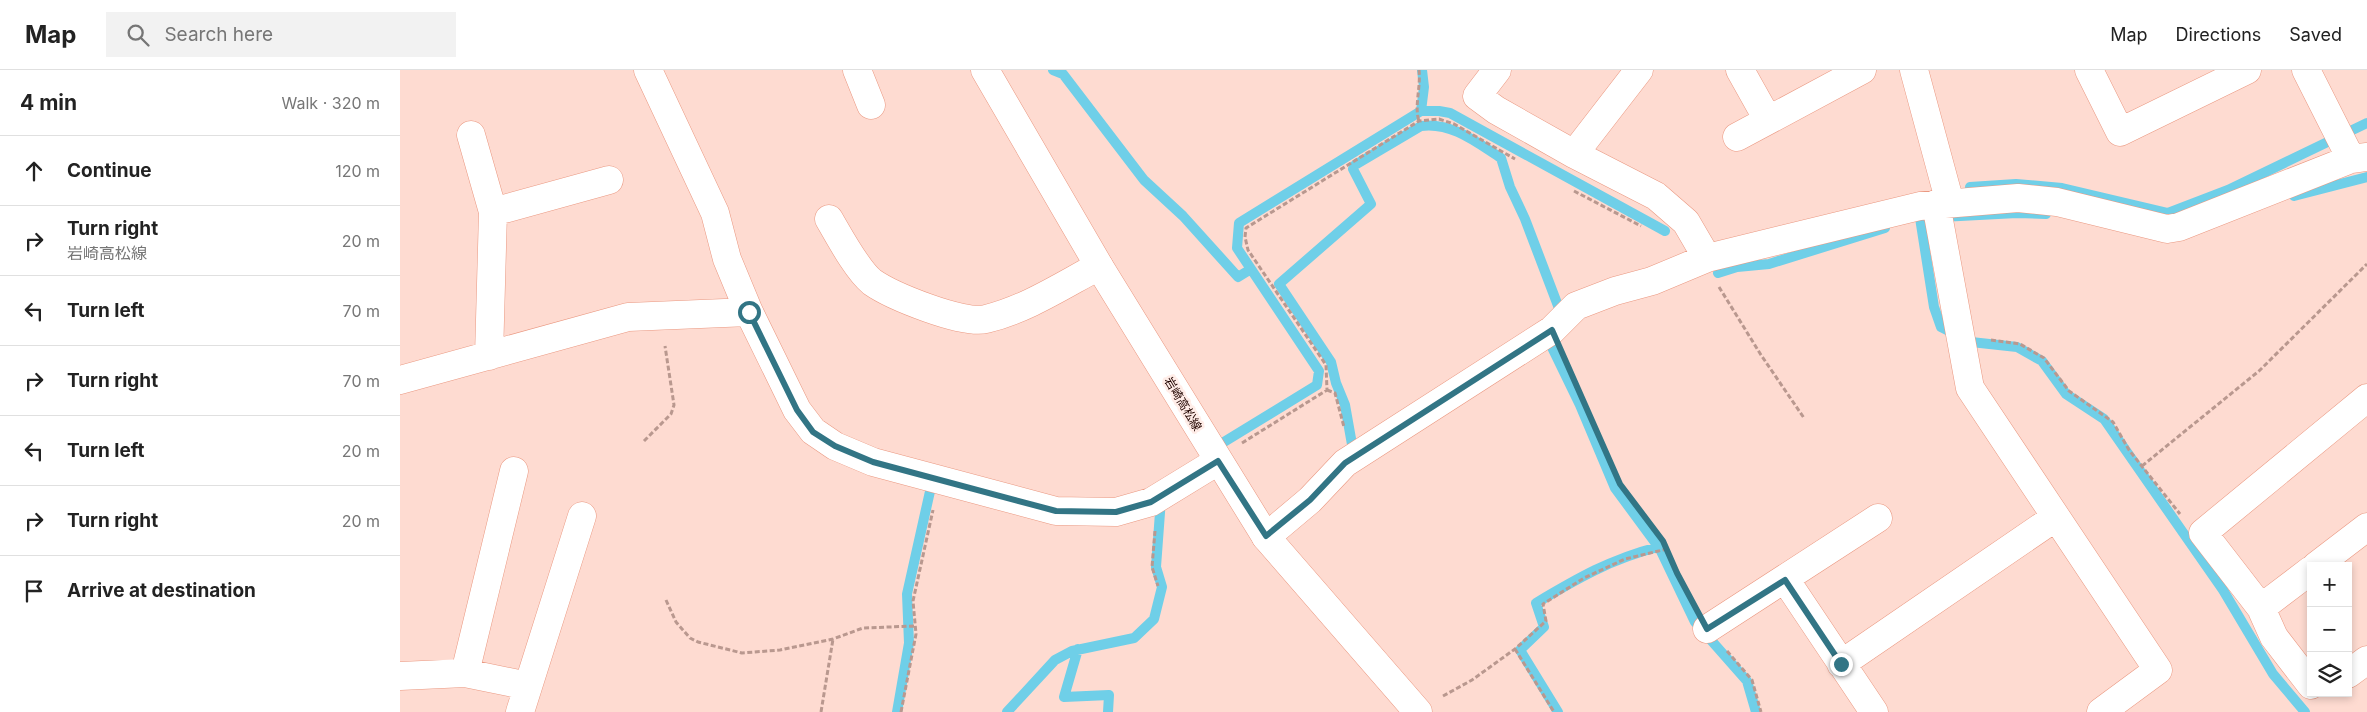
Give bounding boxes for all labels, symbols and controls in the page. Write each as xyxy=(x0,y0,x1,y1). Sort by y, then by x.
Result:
search box xyxy=(106,12,456,57)
text: Map xyxy=(25,20,76,49)
icon: search xyxy=(124,21,152,49)
text: Search here xyxy=(164,23,273,46)
text: Map xyxy=(2110,24,2148,45)
text: Directions xyxy=(2176,24,2261,45)
text: Saved xyxy=(2289,24,2342,45)
text: 4 min xyxy=(20,90,77,115)
text: Walk · 320 m xyxy=(282,93,380,113)
icon: ahead xyxy=(20,157,48,185)
text: Continue xyxy=(67,159,152,182)
text: 120 m xyxy=(335,161,380,181)
text: Turn right xyxy=(67,217,158,240)
icon: right xyxy=(20,227,48,255)
text: 20 m xyxy=(342,231,380,251)
text: 岩崎高松線 xyxy=(67,243,147,263)
icon: left xyxy=(20,297,48,325)
text: Turn left xyxy=(67,299,145,322)
text: 70 m xyxy=(343,301,380,321)
route start xyxy=(738,301,761,324)
icon: right xyxy=(20,367,48,395)
text: Turn right xyxy=(67,369,158,392)
text: 70 m xyxy=(343,371,380,391)
street label: 岩崎高松線 xyxy=(1162,374,1205,433)
icon: left xyxy=(20,437,48,465)
text: Turn left xyxy=(67,439,145,462)
text: 20 m xyxy=(342,441,380,461)
icon: right xyxy=(20,507,48,535)
text: Turn right xyxy=(67,509,158,532)
text: 20 m xyxy=(342,511,380,531)
map controls xyxy=(2307,562,2352,697)
button: + xyxy=(2307,562,2352,607)
icon: arrive xyxy=(20,577,48,605)
text: Arrive at destination xyxy=(67,579,256,602)
button: − xyxy=(2307,607,2352,652)
button: layers xyxy=(2307,652,2352,697)
route end xyxy=(1830,653,1853,676)

